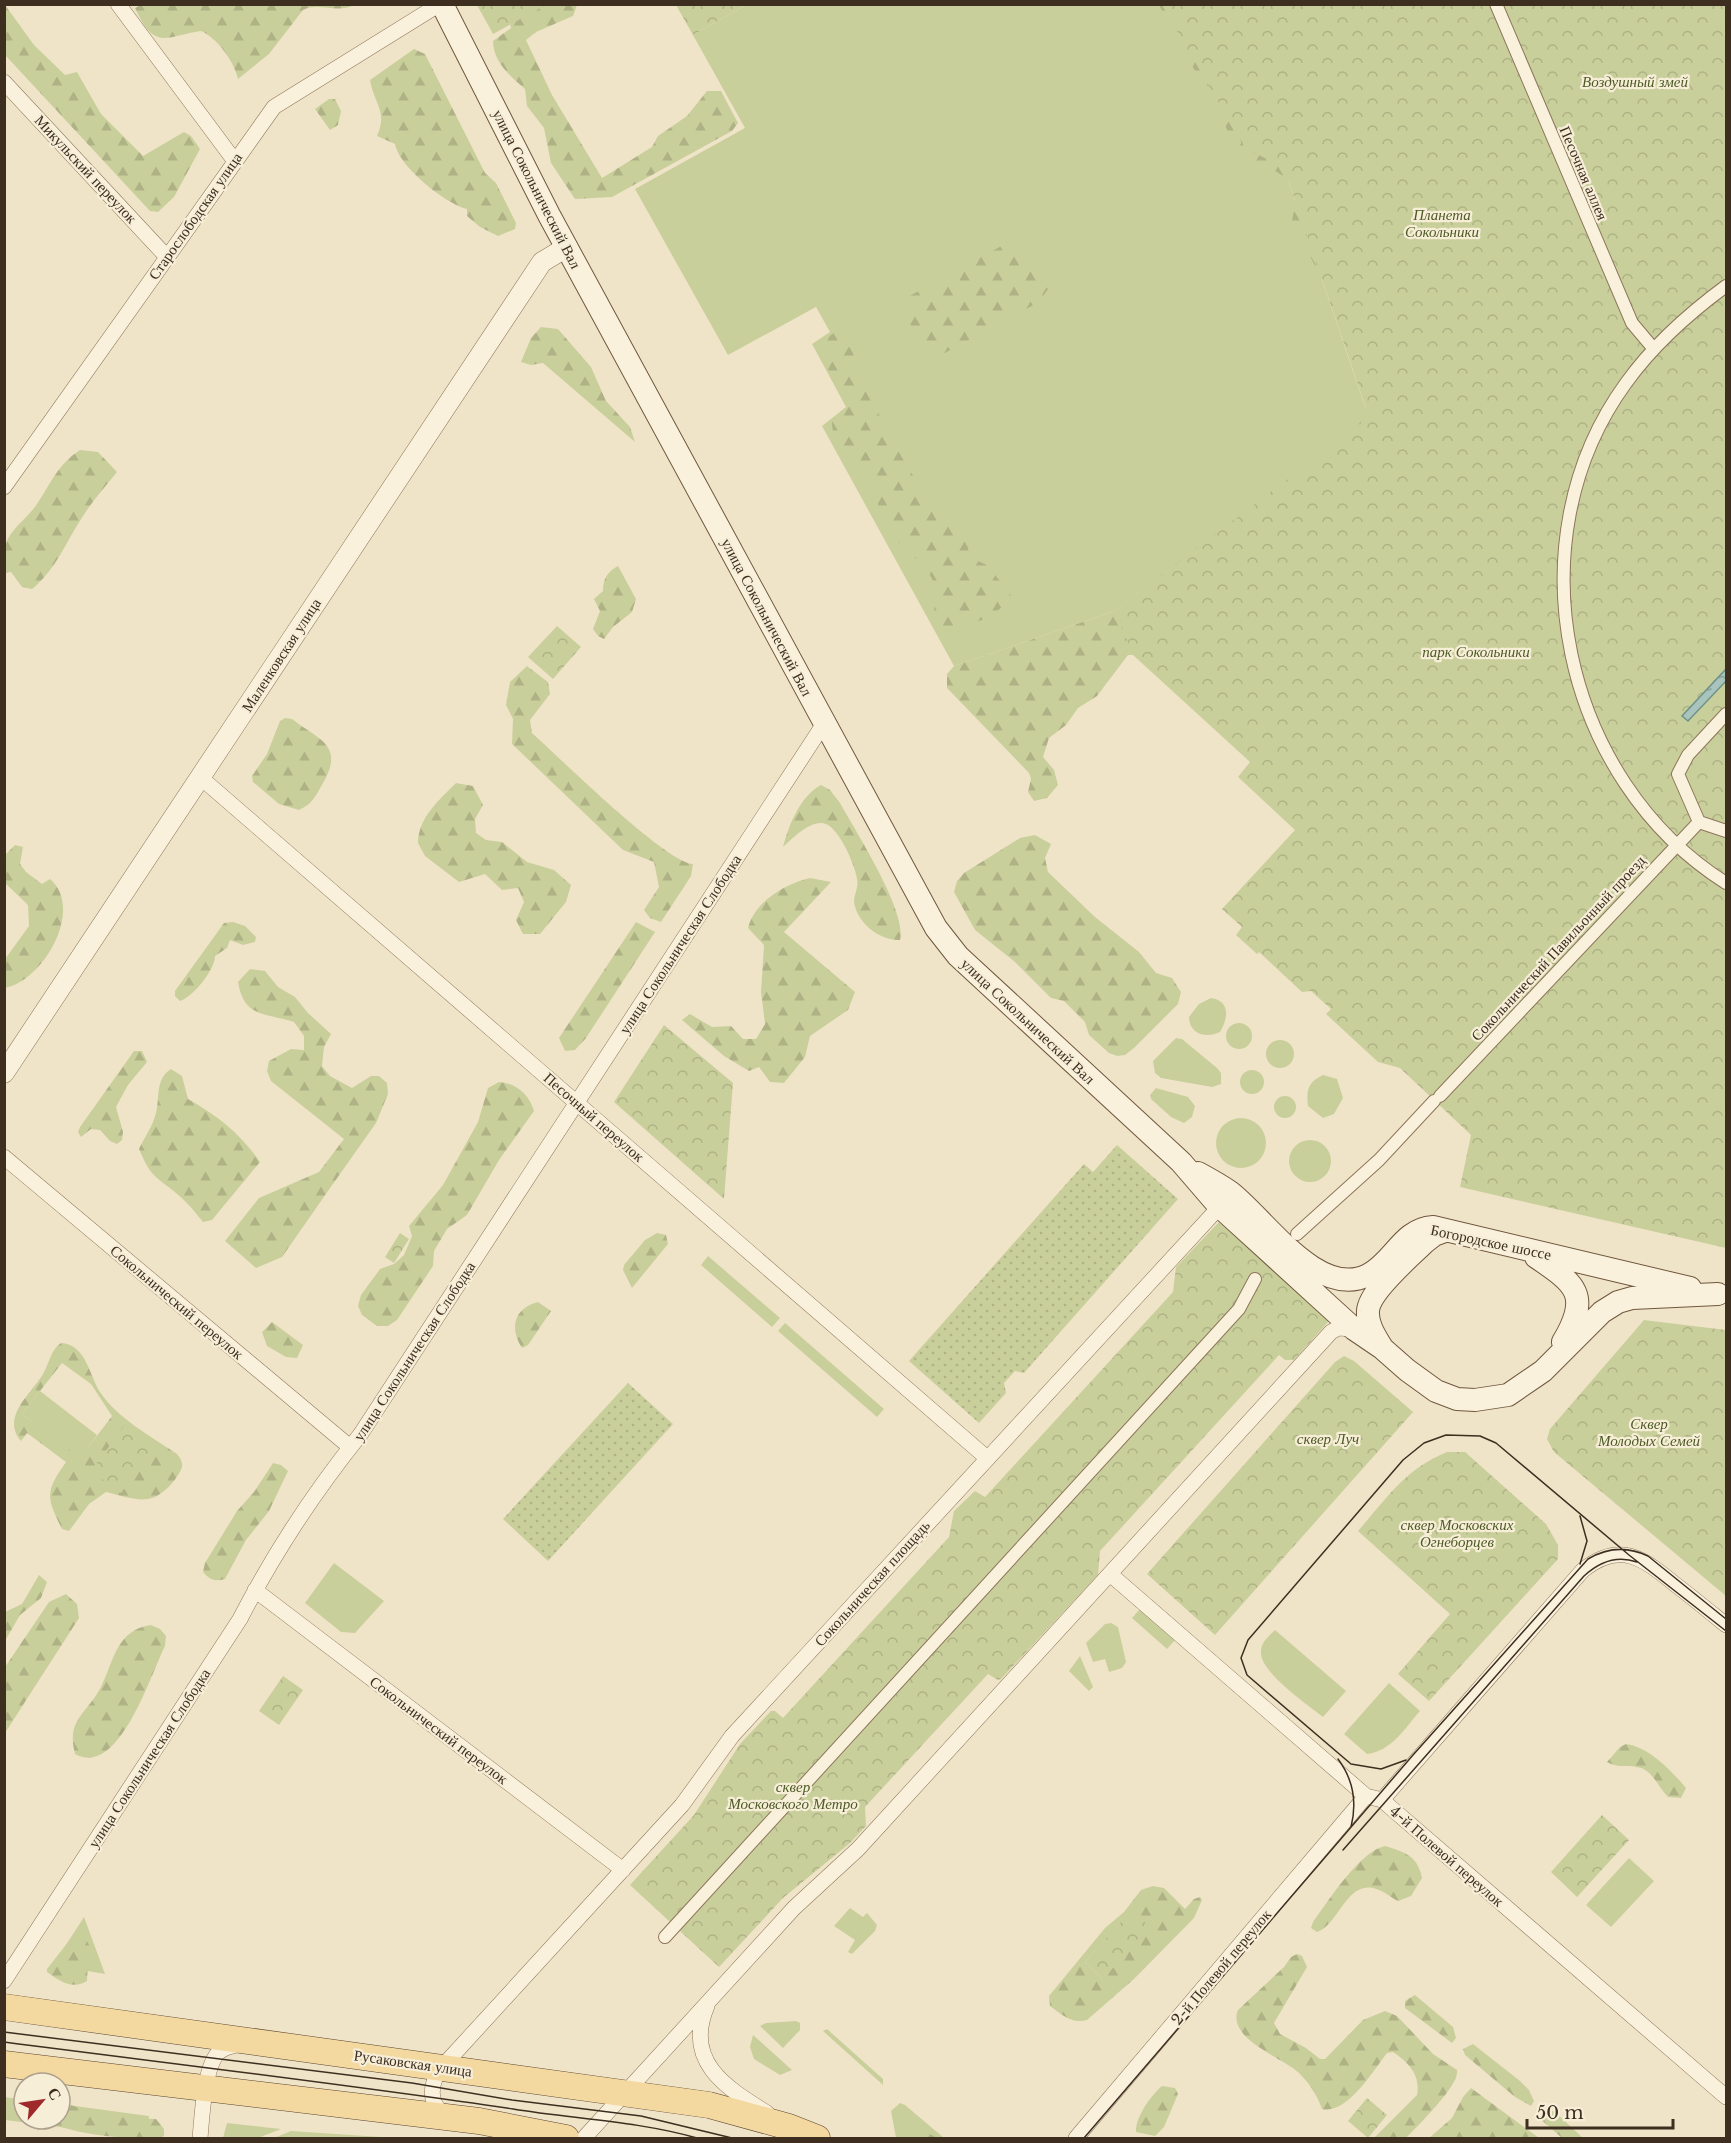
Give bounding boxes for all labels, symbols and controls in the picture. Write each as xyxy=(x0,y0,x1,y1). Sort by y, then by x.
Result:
park label: Воздушный змей xyxy=(1582,72,1688,91)
street label: улица Сокольнический Вал xyxy=(489,106,586,272)
street label: Микульский переулок xyxy=(31,111,142,228)
street label: Песочная аллея xyxy=(1556,123,1612,223)
street label: Старослободская улица xyxy=(144,148,246,283)
park label: Планета Сокольники xyxy=(1405,205,1479,241)
street label: улица Сокольнический Вал xyxy=(717,535,817,700)
street label: Маленковская улица xyxy=(237,594,325,716)
park label: парк Сокольники xyxy=(1422,642,1530,661)
street label: улица Сокольническая Слободка xyxy=(615,850,745,1037)
street label: Сокольнический Павильонный проезд xyxy=(1467,851,1649,1045)
street label: улица Сокольнический Вал xyxy=(957,954,1099,1088)
street label: Песочный переулок xyxy=(540,1068,649,1166)
street label: Богородское шоссе xyxy=(1429,1220,1553,1264)
street label: Сокольнический переулок xyxy=(106,1241,248,1364)
street label: улица Сокольническая Слободка xyxy=(349,1257,479,1444)
park label: Сквер Молодых Семей xyxy=(1597,1414,1701,1450)
park label: сквер Луч xyxy=(1297,1429,1359,1448)
park label: сквер Московских Огнеборцев xyxy=(1401,1515,1514,1551)
street label: Сокольническая площадь xyxy=(810,1516,934,1650)
street label: улица Сокольническая Слободка xyxy=(84,1664,214,1851)
street label: Сокольнический переулок xyxy=(366,1672,512,1789)
park label: сквер Московского Метро xyxy=(727,1777,858,1813)
street label: 4-й Полевой переулок xyxy=(1386,1801,1508,1911)
street label: 2-й Полевой переулок xyxy=(1167,1905,1275,2029)
street label: Русаковская улица xyxy=(353,2045,474,2081)
north arrow xyxy=(12,2071,72,2131)
text: С xyxy=(44,2084,67,2104)
scale bar xyxy=(1527,2092,1672,2130)
text: 50 m xyxy=(1536,2102,1584,2124)

